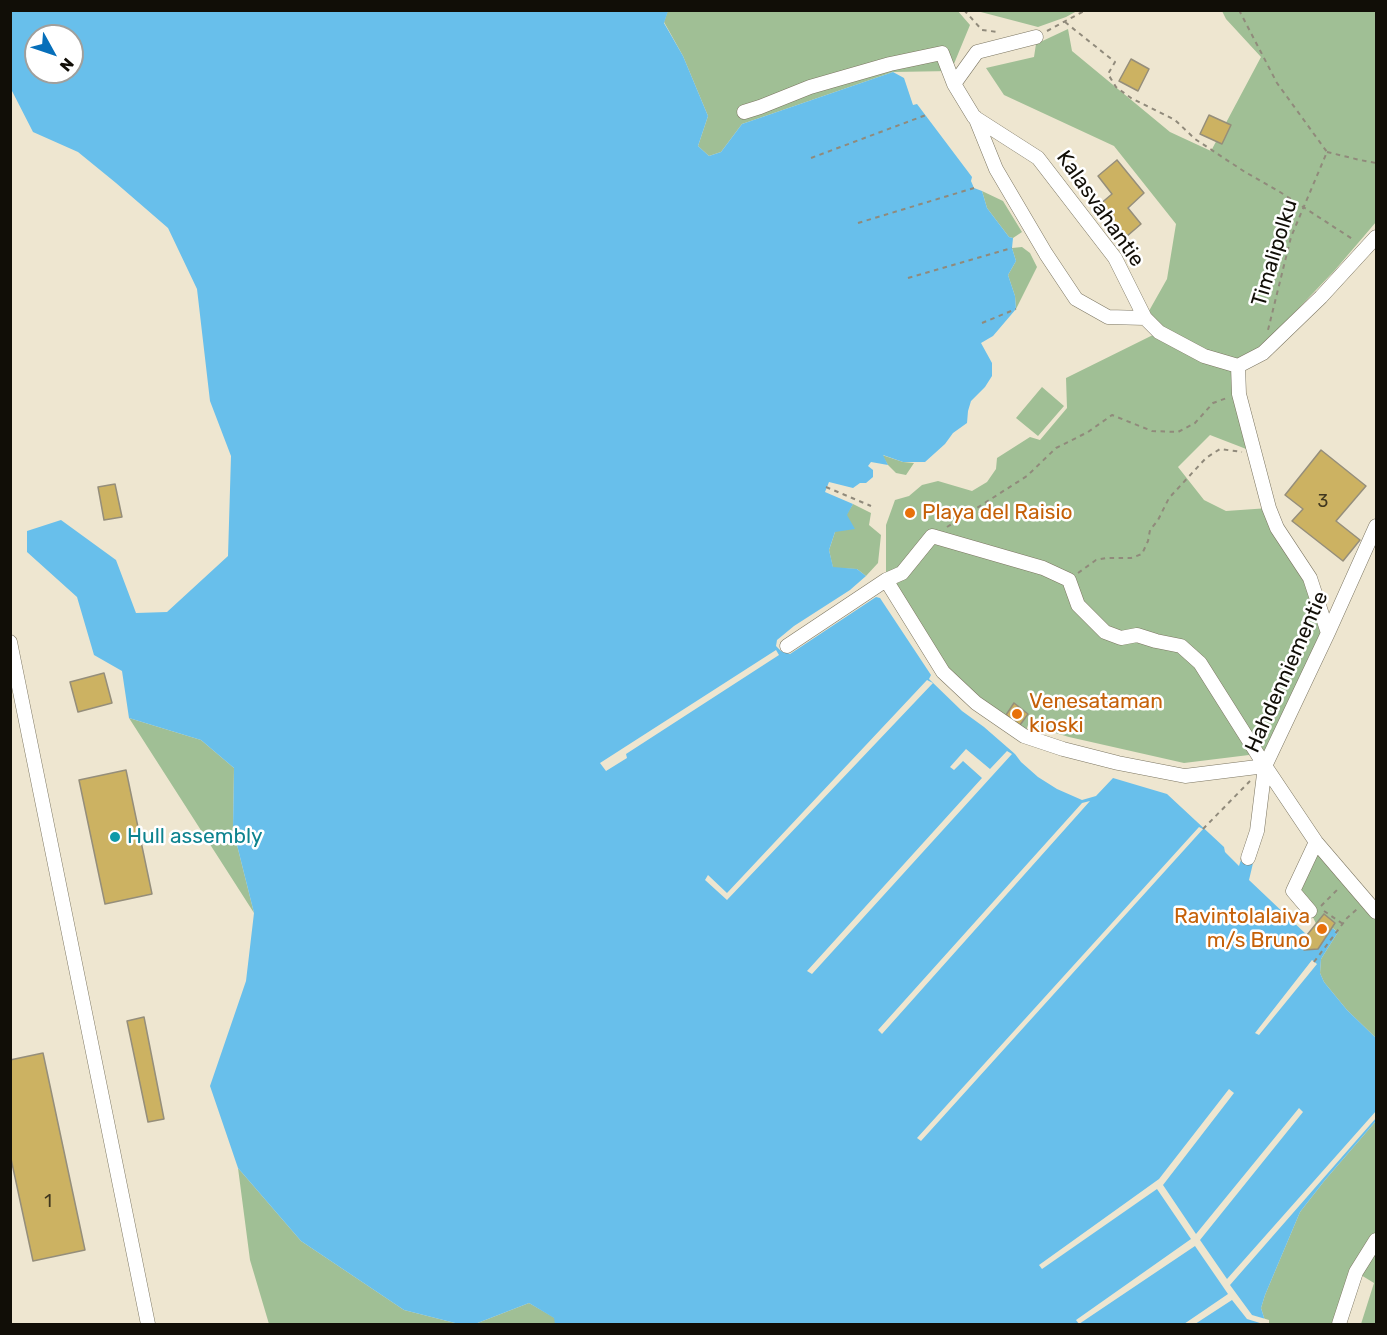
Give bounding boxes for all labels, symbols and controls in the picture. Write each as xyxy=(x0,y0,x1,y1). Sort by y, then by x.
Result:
north arrow xyxy=(24,24,84,84)
text: N xyxy=(56,54,78,75)
street label: Kalasvahantie xyxy=(1051,146,1149,272)
street label: Timalipolku xyxy=(1247,196,1303,310)
house number: 3 xyxy=(1318,491,1328,513)
place label: Playa del Raisio xyxy=(922,500,1073,526)
marker: Playa del Raisio xyxy=(903,506,917,520)
street label: Hahdenniementie xyxy=(1240,587,1334,757)
place label: Venesataman kioski xyxy=(1029,689,1163,739)
marker: Venesataman kioski xyxy=(1010,707,1024,721)
place label: Hull assembly xyxy=(127,824,263,850)
marker: Hull assembly xyxy=(108,830,122,844)
place label: Ravintolalaiva m/s Bruno xyxy=(1174,904,1310,954)
marker: Ravintolalaiva m/s Bruno xyxy=(1315,922,1329,936)
house number: 1 xyxy=(44,1191,52,1213)

